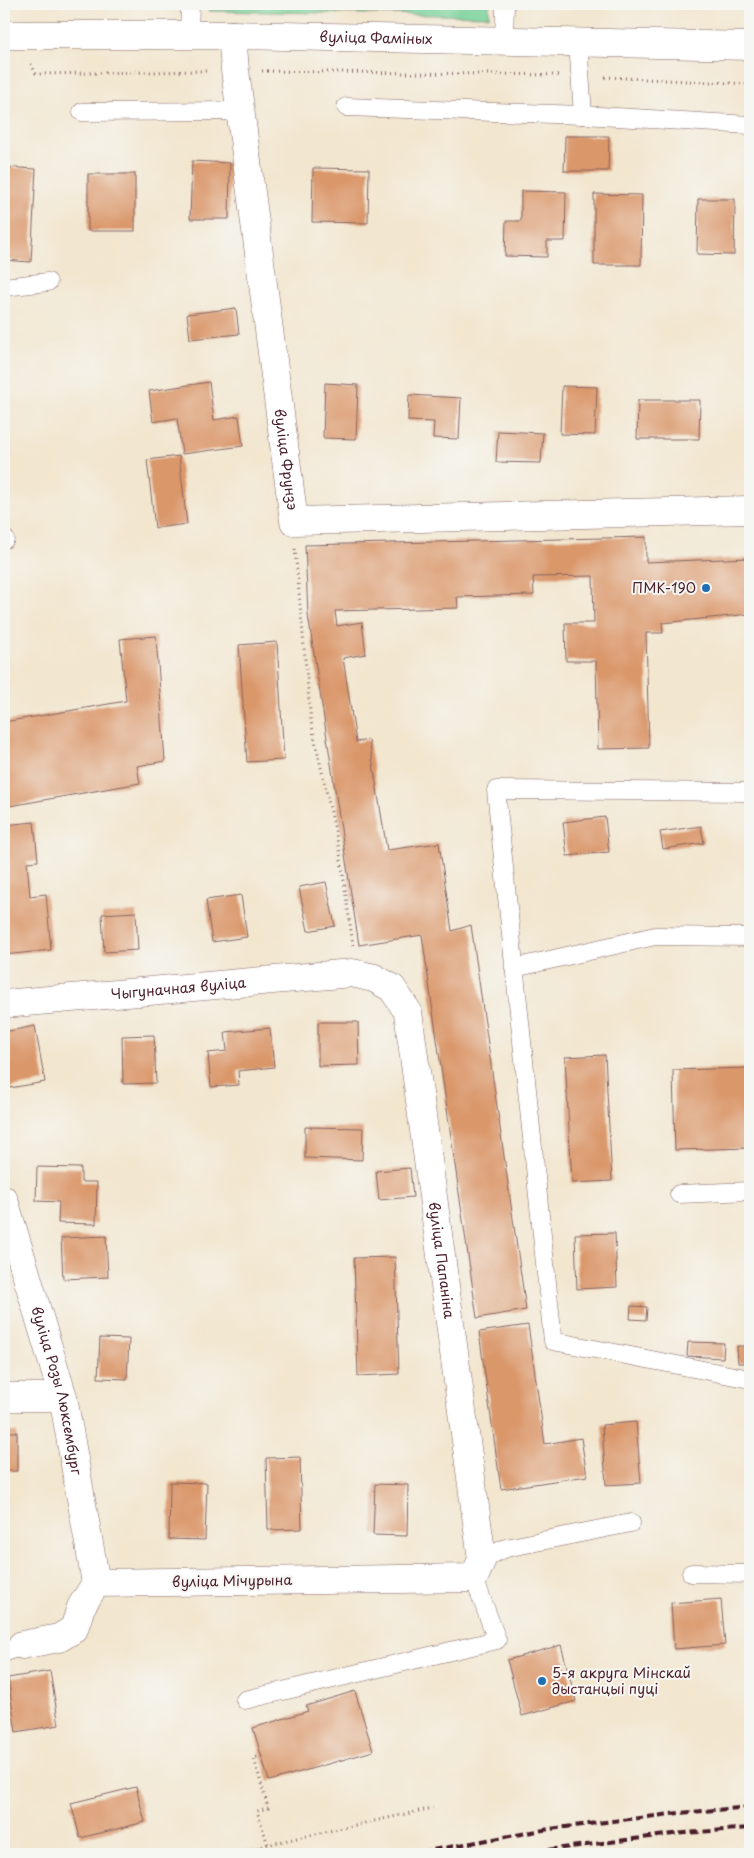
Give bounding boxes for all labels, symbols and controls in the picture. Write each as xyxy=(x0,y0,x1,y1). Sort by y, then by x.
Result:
street label: вуліца Фаміных xyxy=(319,26,433,49)
street label: вуліца Фрунзэ xyxy=(269,408,303,511)
place label: ПМК-190 xyxy=(632,577,696,598)
marker: ПМК-190 xyxy=(700,582,712,594)
street label: Чыгуначная вуліца xyxy=(110,971,247,1004)
street label: вуліца Папаніна xyxy=(424,1201,460,1320)
street label: вуліца Розы Люксембург xyxy=(26,1304,88,1477)
street label: вуліца Мічурына xyxy=(172,1569,292,1592)
place label: 5-я акруга Мінскай дыстанцыі пуці xyxy=(552,1662,691,1699)
marker: 5-я акруга Мінскай дыстанцыі пуці xyxy=(536,1675,548,1687)

